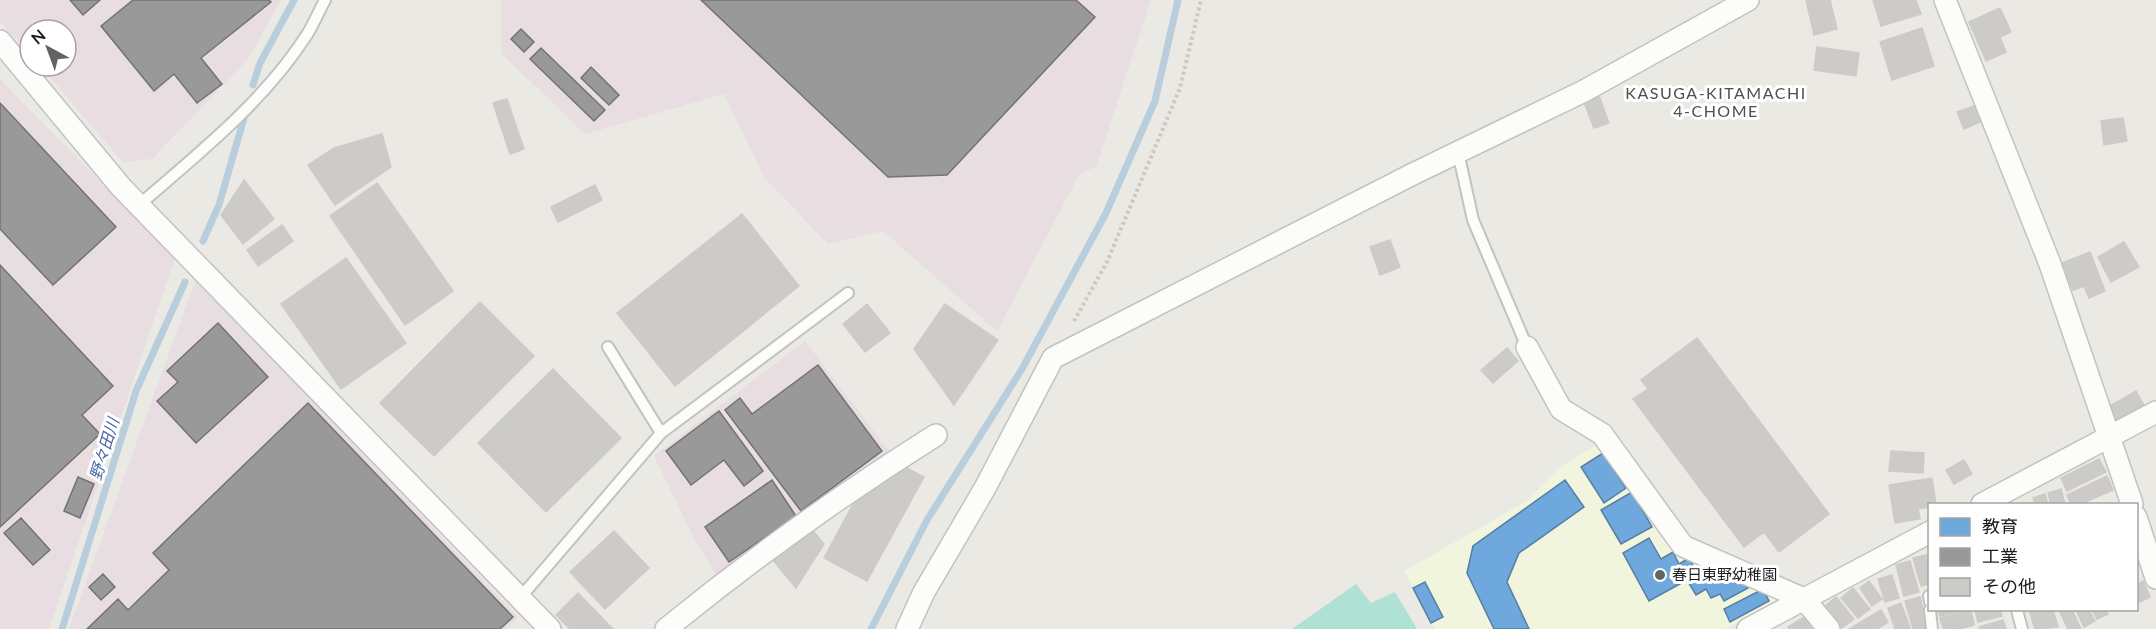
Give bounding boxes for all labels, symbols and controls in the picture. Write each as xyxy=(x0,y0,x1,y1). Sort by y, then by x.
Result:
north arrow xyxy=(18,18,78,78)
text: N xyxy=(27,25,49,48)
district label: KASUGA-KITAMACHI 4-CHOME xyxy=(1625,83,1807,120)
water label: 野々田川 xyxy=(85,414,123,482)
legend xyxy=(1928,503,2138,611)
text: 教育 xyxy=(1982,515,2018,537)
text: 工業 xyxy=(1982,545,2018,567)
place label: 春日東野幼稚園 xyxy=(1672,565,1777,583)
marker: 春日東野幼稚園 xyxy=(1653,568,1667,582)
text: その他 xyxy=(1982,575,2036,597)

